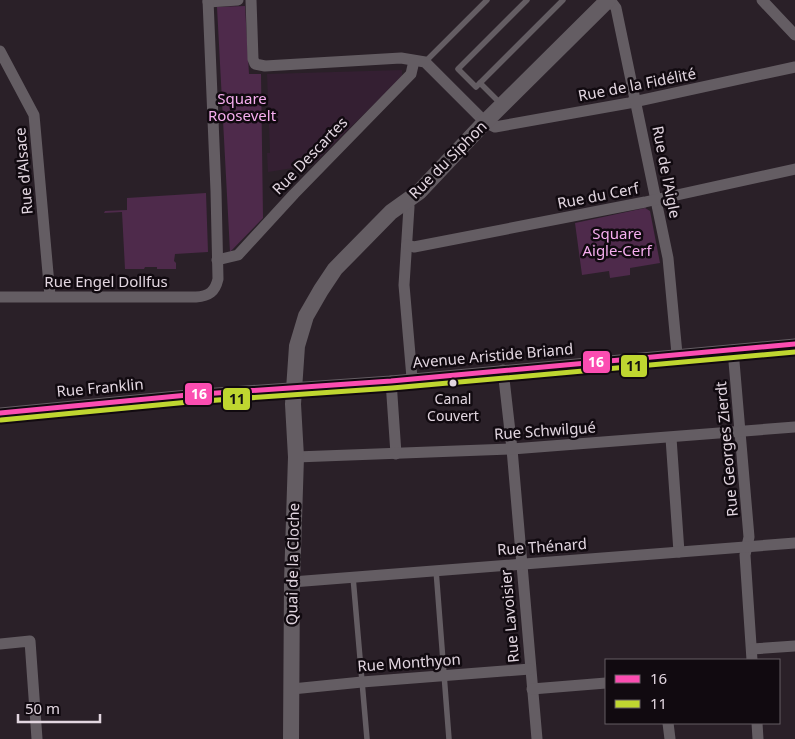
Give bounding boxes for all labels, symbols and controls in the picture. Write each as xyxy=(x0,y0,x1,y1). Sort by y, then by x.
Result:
street label: Rue de la Fidélité xyxy=(576,63,697,105)
park label: Square Roosevelt xyxy=(208,88,277,125)
street label: Rue Descartes xyxy=(267,112,351,198)
street label: Rue du Siphon xyxy=(404,116,491,203)
street label: Rue de l'Aigle xyxy=(648,124,686,220)
street label: Rue d'Alsace xyxy=(9,127,37,215)
street label: Rue du Cerf xyxy=(555,177,641,213)
park label: Square Aigle-Cerf xyxy=(582,223,652,260)
street label: Rue Engel Dollfus xyxy=(44,271,168,291)
street label: Avenue Aristide Briand xyxy=(412,338,574,372)
line badge: 16 xyxy=(582,350,611,374)
text: 16 xyxy=(588,352,604,371)
line badge: 11 xyxy=(620,354,648,378)
text: 11 xyxy=(626,356,642,375)
street label: Rue Franklin xyxy=(56,373,144,401)
marker: Canal Couvert xyxy=(448,378,458,388)
street label: Rue Georges Zierdt xyxy=(710,380,742,518)
line badge: 16 xyxy=(184,382,213,406)
text: 16 xyxy=(191,384,207,403)
line badge: 11 xyxy=(222,387,251,411)
text: 11 xyxy=(229,389,245,408)
place label: Canal Couvert xyxy=(427,389,479,425)
street label: Rue Schwilgué xyxy=(493,416,597,444)
street label: Quai de la Cloche xyxy=(281,503,303,625)
street label: Rue Thénard xyxy=(496,533,587,559)
street label: Rue Lavoisier xyxy=(495,569,523,664)
street label: Rue Monthyon xyxy=(357,648,461,676)
legend xyxy=(605,659,780,724)
text: 16 xyxy=(650,668,667,688)
scale bar xyxy=(18,692,100,724)
text: 11 xyxy=(650,693,667,713)
text: 50 m xyxy=(25,698,60,718)

